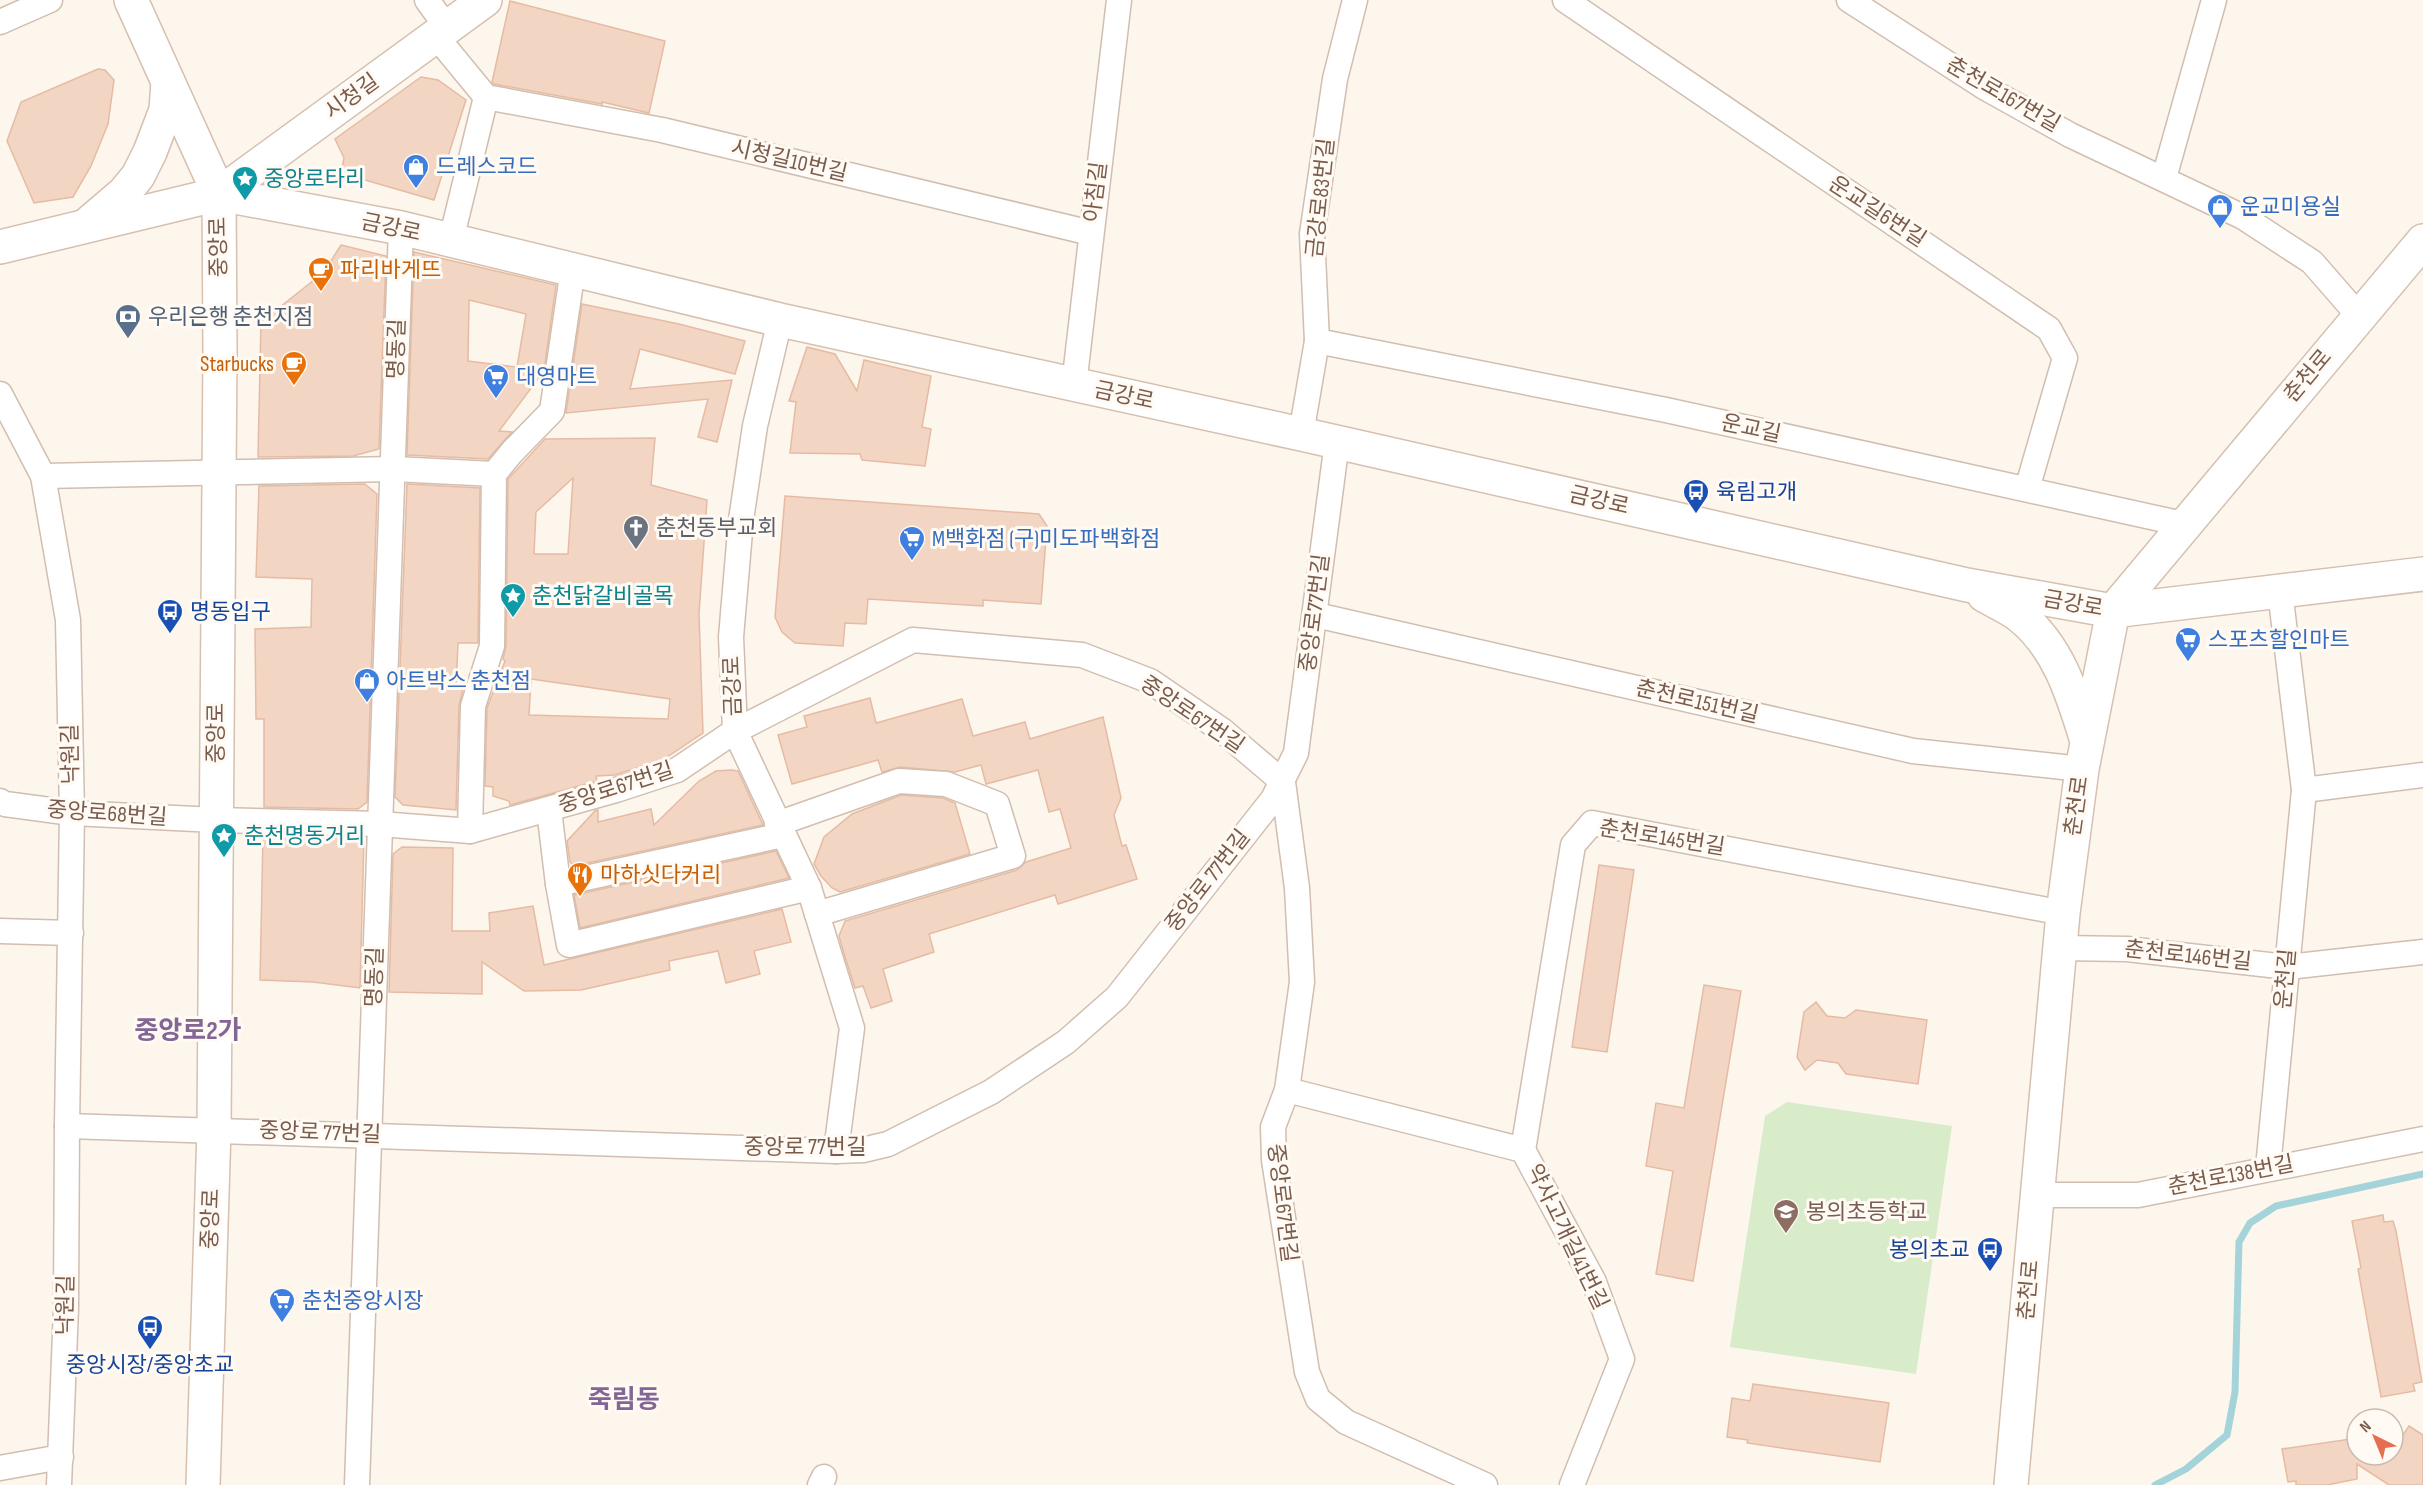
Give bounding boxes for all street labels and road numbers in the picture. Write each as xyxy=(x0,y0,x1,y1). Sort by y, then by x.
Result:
street label: 춘천로167번길 xyxy=(1941,51,2065,139)
street label: 시청길 xyxy=(319,68,385,126)
street label: 시청길10번길 xyxy=(728,134,850,188)
street label: 금강로83번길 xyxy=(1301,137,1341,259)
street label: 아침길 xyxy=(1079,160,1113,224)
street label: 운교길6번길 xyxy=(1823,170,1931,254)
street label: 금강로 xyxy=(358,208,424,248)
street label: 중앙로 xyxy=(205,216,233,278)
street label: 명동길 xyxy=(382,318,412,380)
street label: 춘천로 xyxy=(2278,344,2338,408)
street label: 금강로 xyxy=(1091,376,1157,416)
street label: 운교길 xyxy=(1718,409,1784,449)
street label: 금강로 xyxy=(1566,481,1632,521)
street label: 중앙로77번길 xyxy=(1294,552,1336,674)
street label: 금강로 xyxy=(2041,585,2105,623)
street label: 금강로 xyxy=(718,655,748,717)
street label: 중앙로67번길 xyxy=(1135,670,1249,760)
street label: 춘천로151번길 xyxy=(1633,675,1761,729)
street label: 중앙로 xyxy=(203,703,230,763)
street label: 낙원길 xyxy=(57,723,85,785)
street label: 중앙로67번길 xyxy=(555,757,677,819)
street label: 춘천로 xyxy=(2059,774,2095,838)
street label: 중앙로68번길 xyxy=(46,796,168,832)
street label: 춘천로145번길 xyxy=(1597,815,1727,861)
street label: 중앙로 77번길 xyxy=(1160,824,1256,938)
street label: 춘천로146번길 xyxy=(2123,936,2253,976)
street label: 명동길 xyxy=(360,946,390,1008)
street label: 운천길 xyxy=(2270,948,2302,1010)
street label: 중앙로 77번길 xyxy=(258,1117,382,1149)
street label: 중앙로 77번길 xyxy=(744,1134,866,1161)
street label: 중앙로67번길 xyxy=(1261,1142,1303,1264)
street label: 춘천로138번길 xyxy=(2166,1151,2296,1201)
street label: 약사고개길41번길 xyxy=(1520,1160,1614,1314)
street label: 중앙로 xyxy=(196,1188,226,1250)
street label: 춘천로 xyxy=(2013,1259,2045,1321)
street label: 낙원길 xyxy=(52,1274,80,1336)

